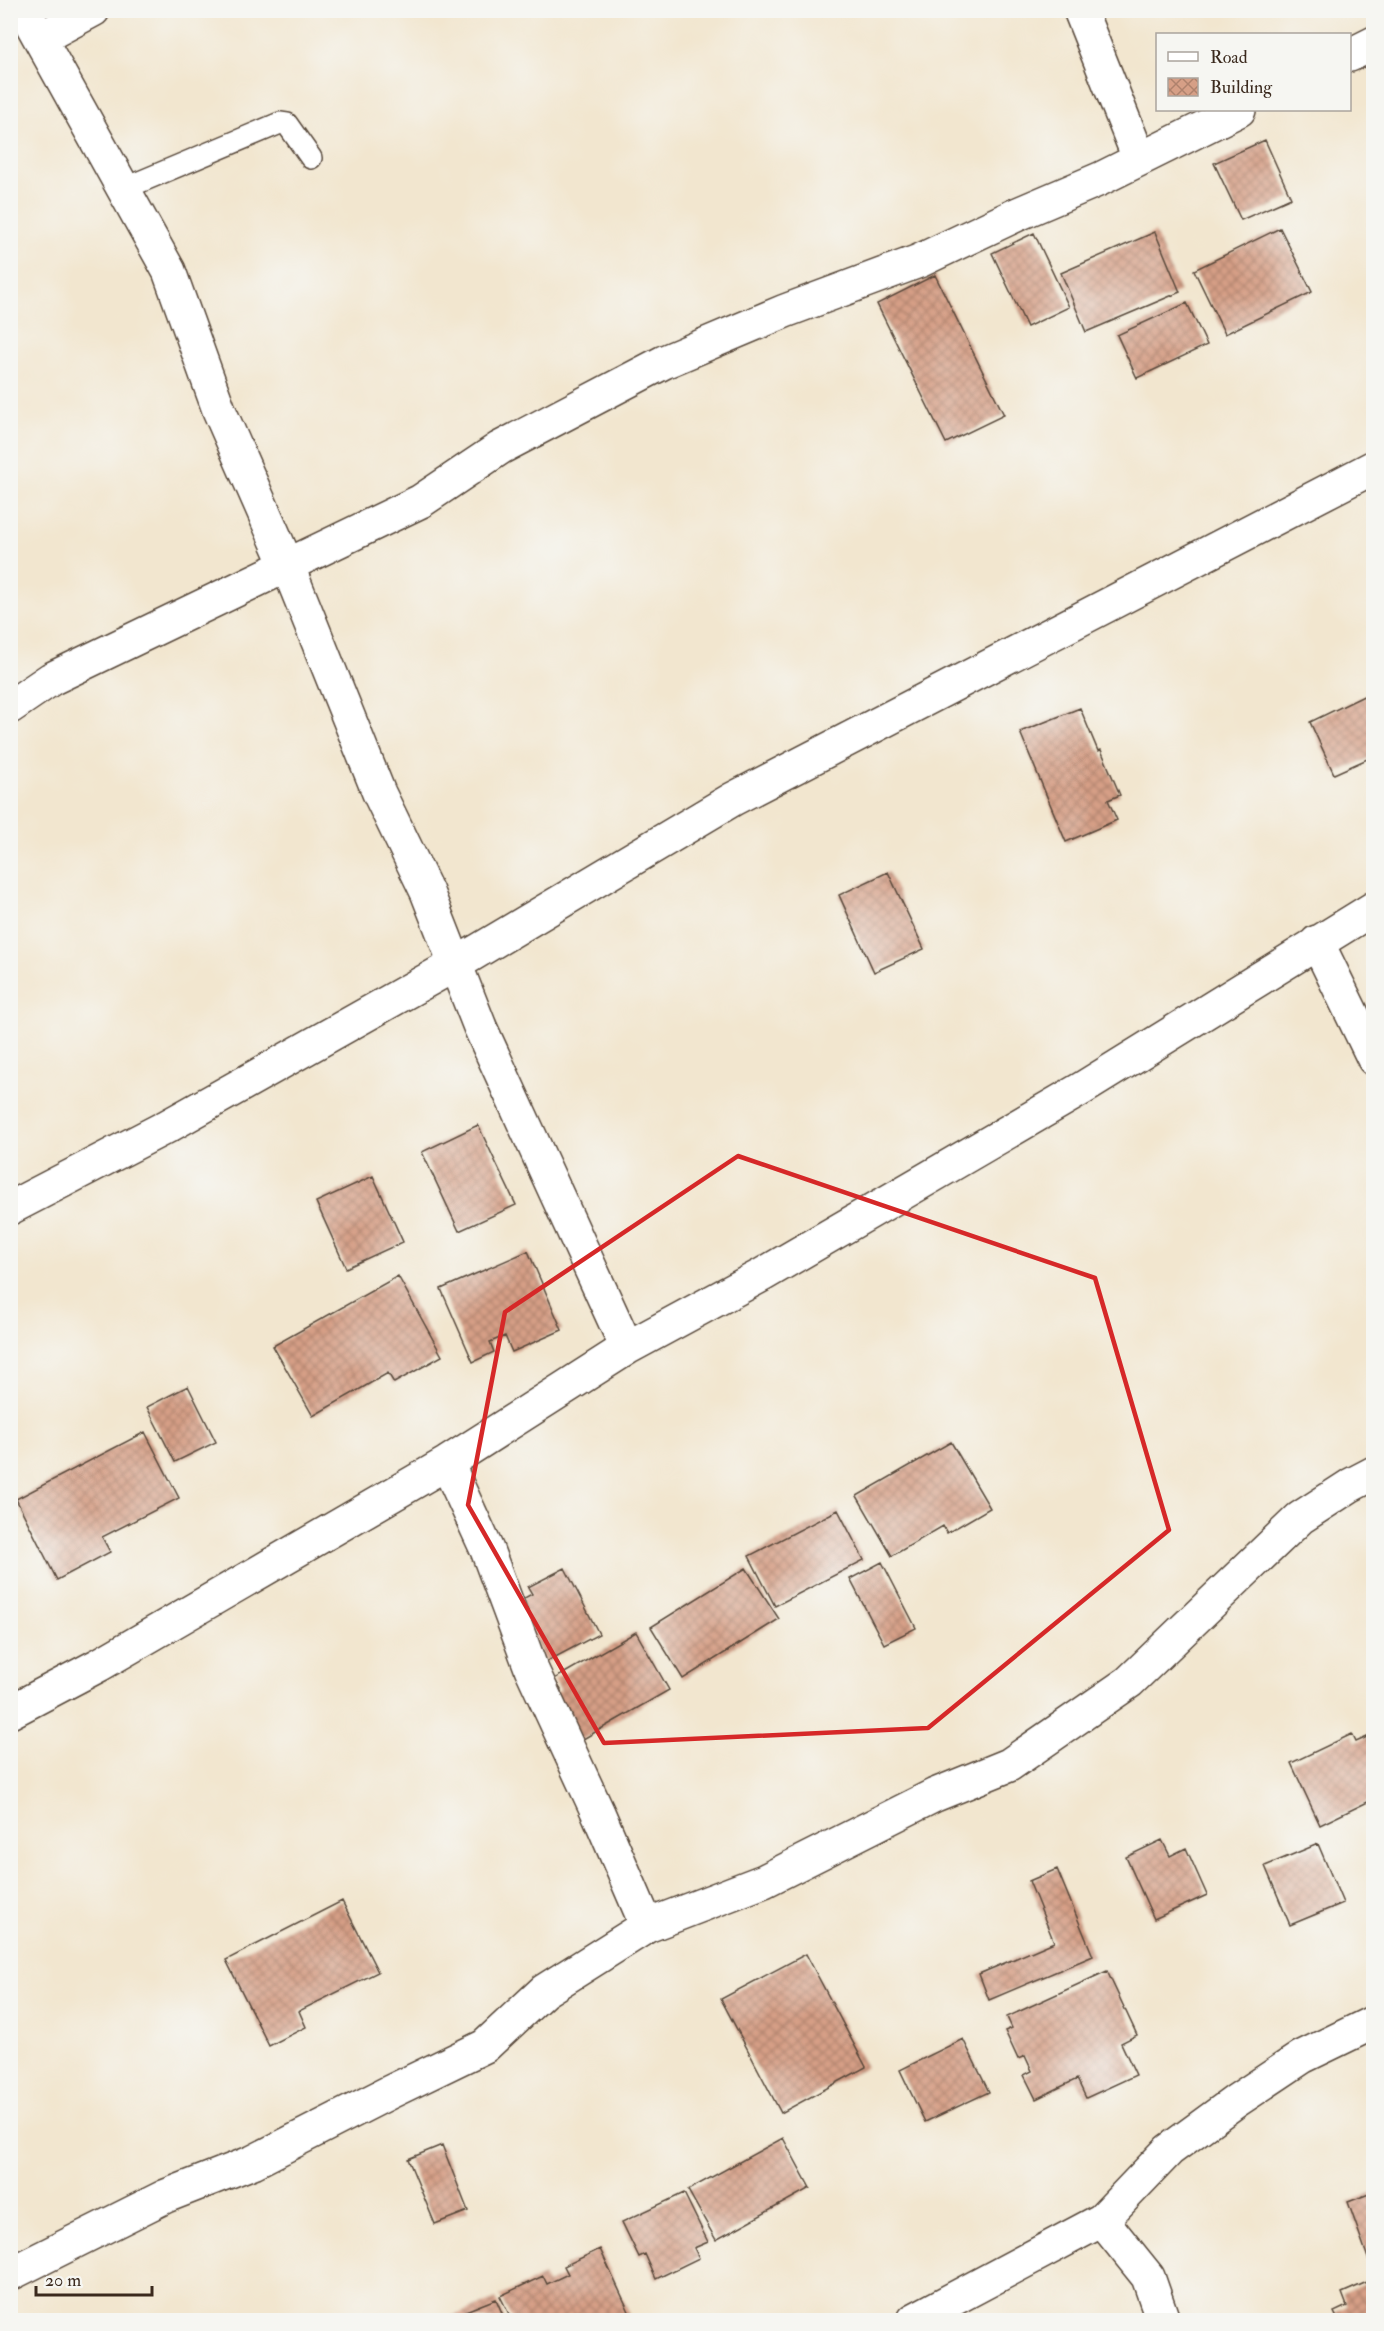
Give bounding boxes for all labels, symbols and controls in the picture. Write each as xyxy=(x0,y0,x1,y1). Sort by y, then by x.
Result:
legend xyxy=(1156,33,1351,111)
text: Road xyxy=(1210,46,1248,69)
text: Building xyxy=(1210,76,1273,99)
scale bar xyxy=(36,2259,152,2297)
text: 20 m xyxy=(45,2269,81,2292)

